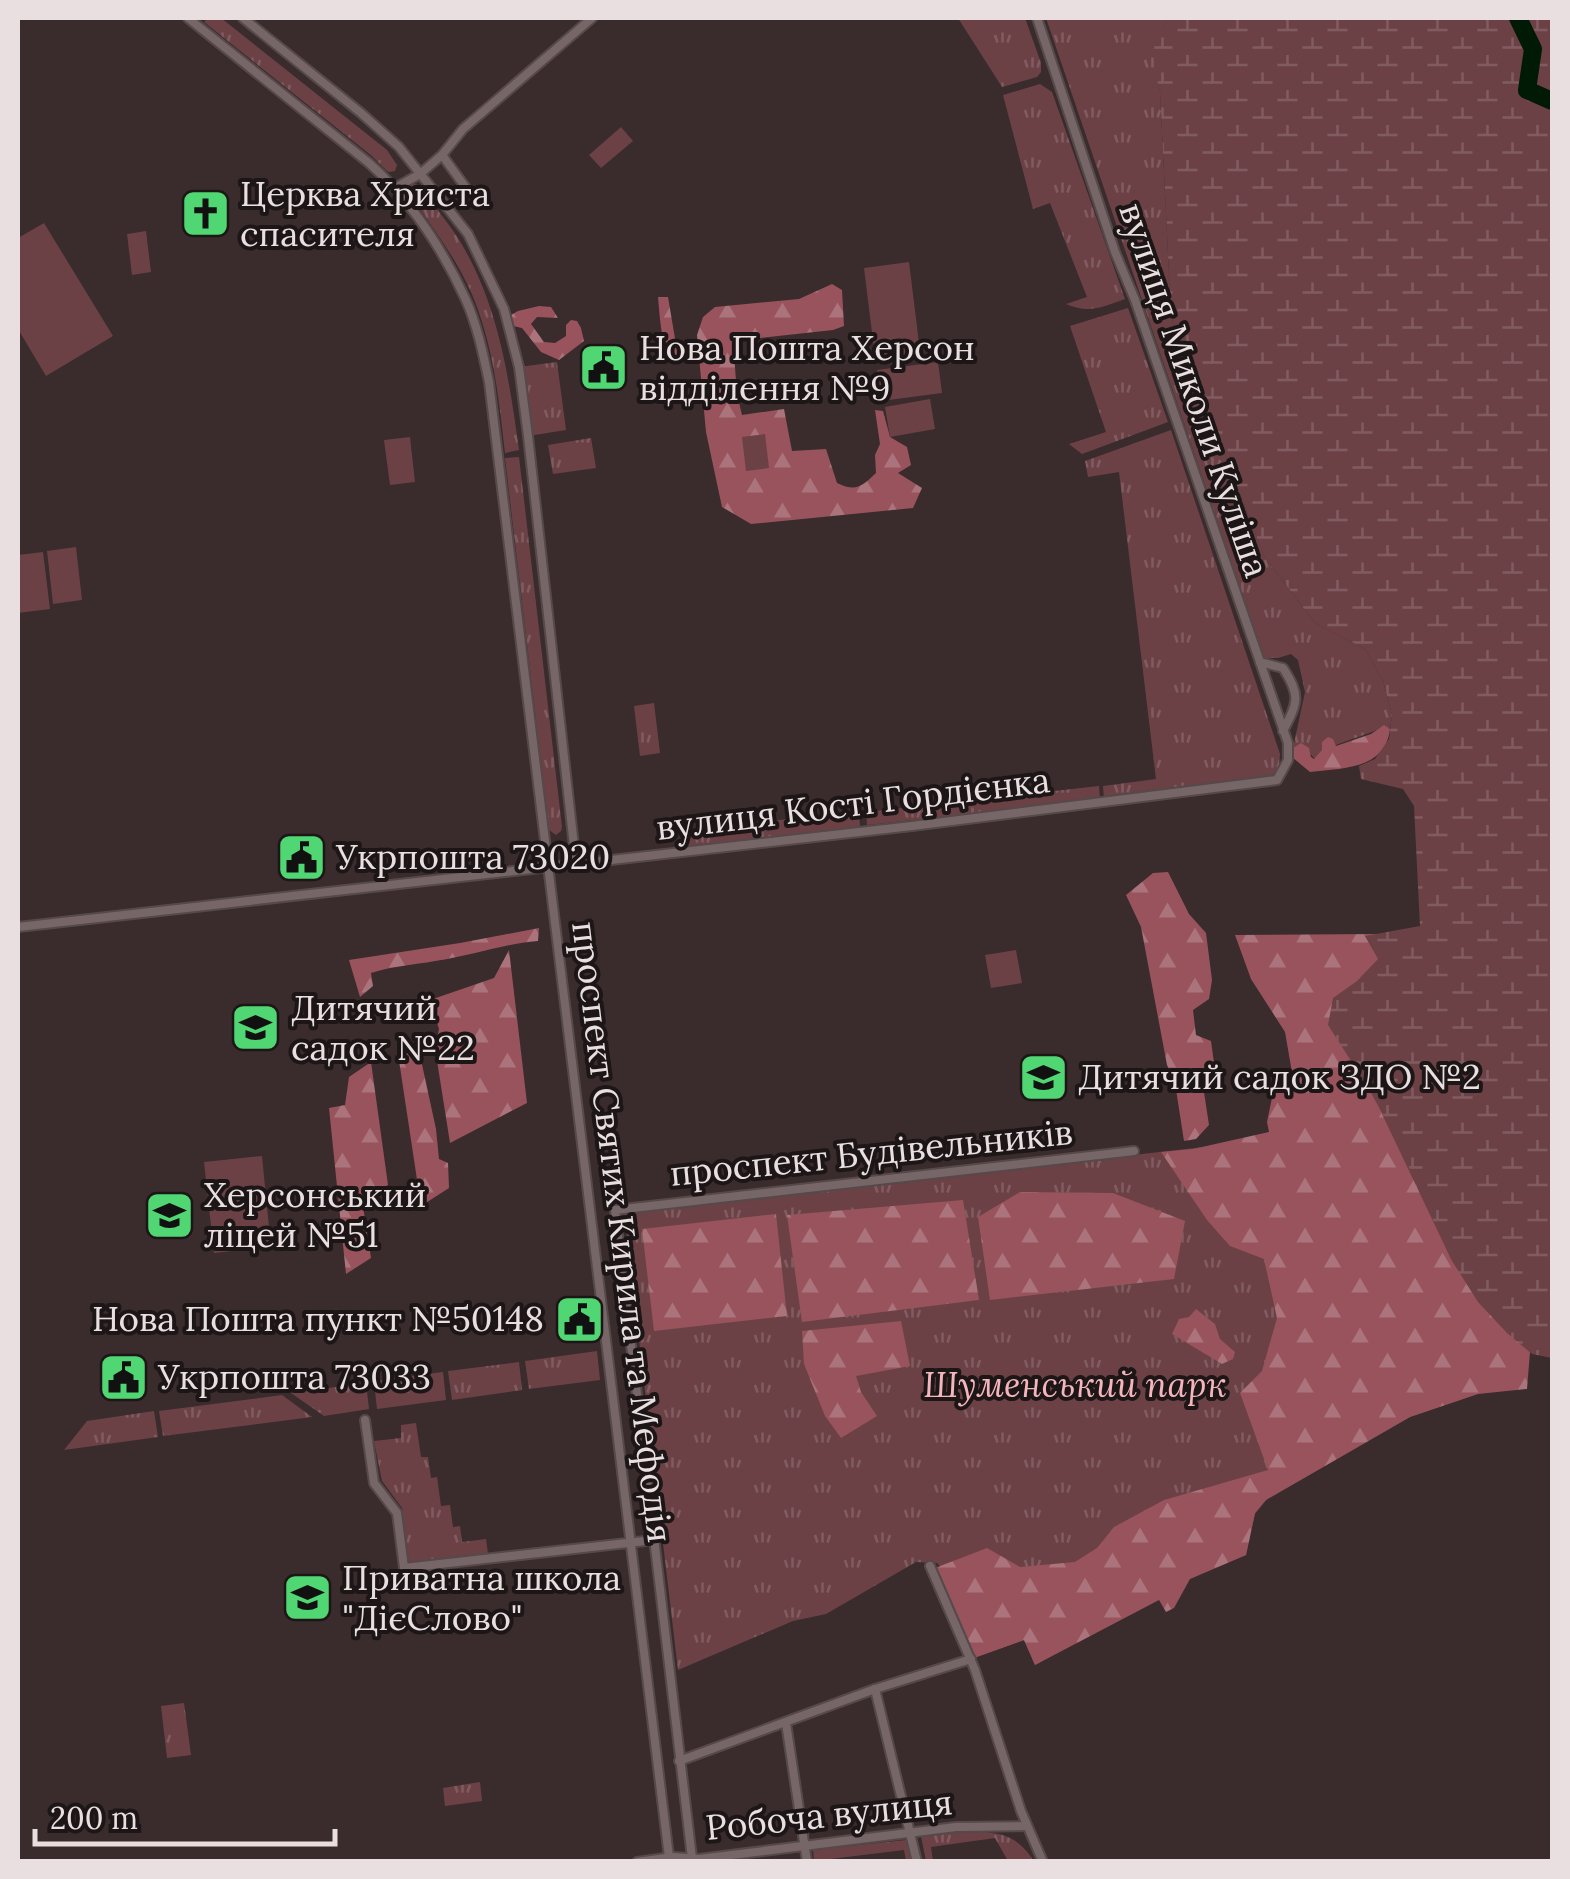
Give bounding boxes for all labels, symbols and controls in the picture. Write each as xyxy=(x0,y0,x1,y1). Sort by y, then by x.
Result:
place label: Церква Христа спасителя xyxy=(240,171,490,256)
church icon: Церква Христа спасителя xyxy=(179,188,231,240)
street label: вулиця Миколи Куліша xyxy=(1109,197,1280,583)
place label: Нова Пошта Херсон відділення №9 xyxy=(639,325,975,410)
public building icon: Нова Пошта Херсон відділення №9 xyxy=(578,342,630,394)
street label: вулиця Кості Гордієнка xyxy=(654,757,1052,850)
public building icon: Укрпошта 73020 xyxy=(275,831,327,883)
place label: Укрпошта 73020 xyxy=(335,834,610,879)
street label: проспект Святих Кирила та Мефодія xyxy=(562,919,683,1545)
place label: Дитячий садок №22 xyxy=(291,985,475,1070)
school or university icon: Дитячий садок №22 xyxy=(230,1002,282,1054)
school or university icon: Дитячий садок ЗДО №2 xyxy=(1017,1051,1069,1103)
place label: Дитячий садок ЗДО №2 xyxy=(1078,1054,1481,1099)
street label: проспект Будівельників xyxy=(668,1109,1074,1196)
place label: Херсонський ліцей №51 xyxy=(204,1172,426,1257)
school or university icon: Херсонський ліцей №51 xyxy=(143,1189,195,1241)
public building icon: Нова Пошта пункт №50148 xyxy=(553,1293,605,1345)
place label: Нова Пошта пункт №50148 xyxy=(92,1296,544,1341)
public building icon: Укрпошта 73033 xyxy=(97,1351,149,1403)
place label: Укрпошта 73033 xyxy=(157,1354,431,1399)
park label: Шуменський парк xyxy=(923,1362,1227,1407)
place label: Приватна школа "ДієСлово" xyxy=(342,1555,621,1640)
school or university icon: Приватна школа "ДієСлово" xyxy=(281,1572,333,1624)
street label: Робоча вулиця xyxy=(703,1779,955,1850)
scale bar xyxy=(35,1784,335,1846)
text: 200 m xyxy=(50,1799,138,1837)

